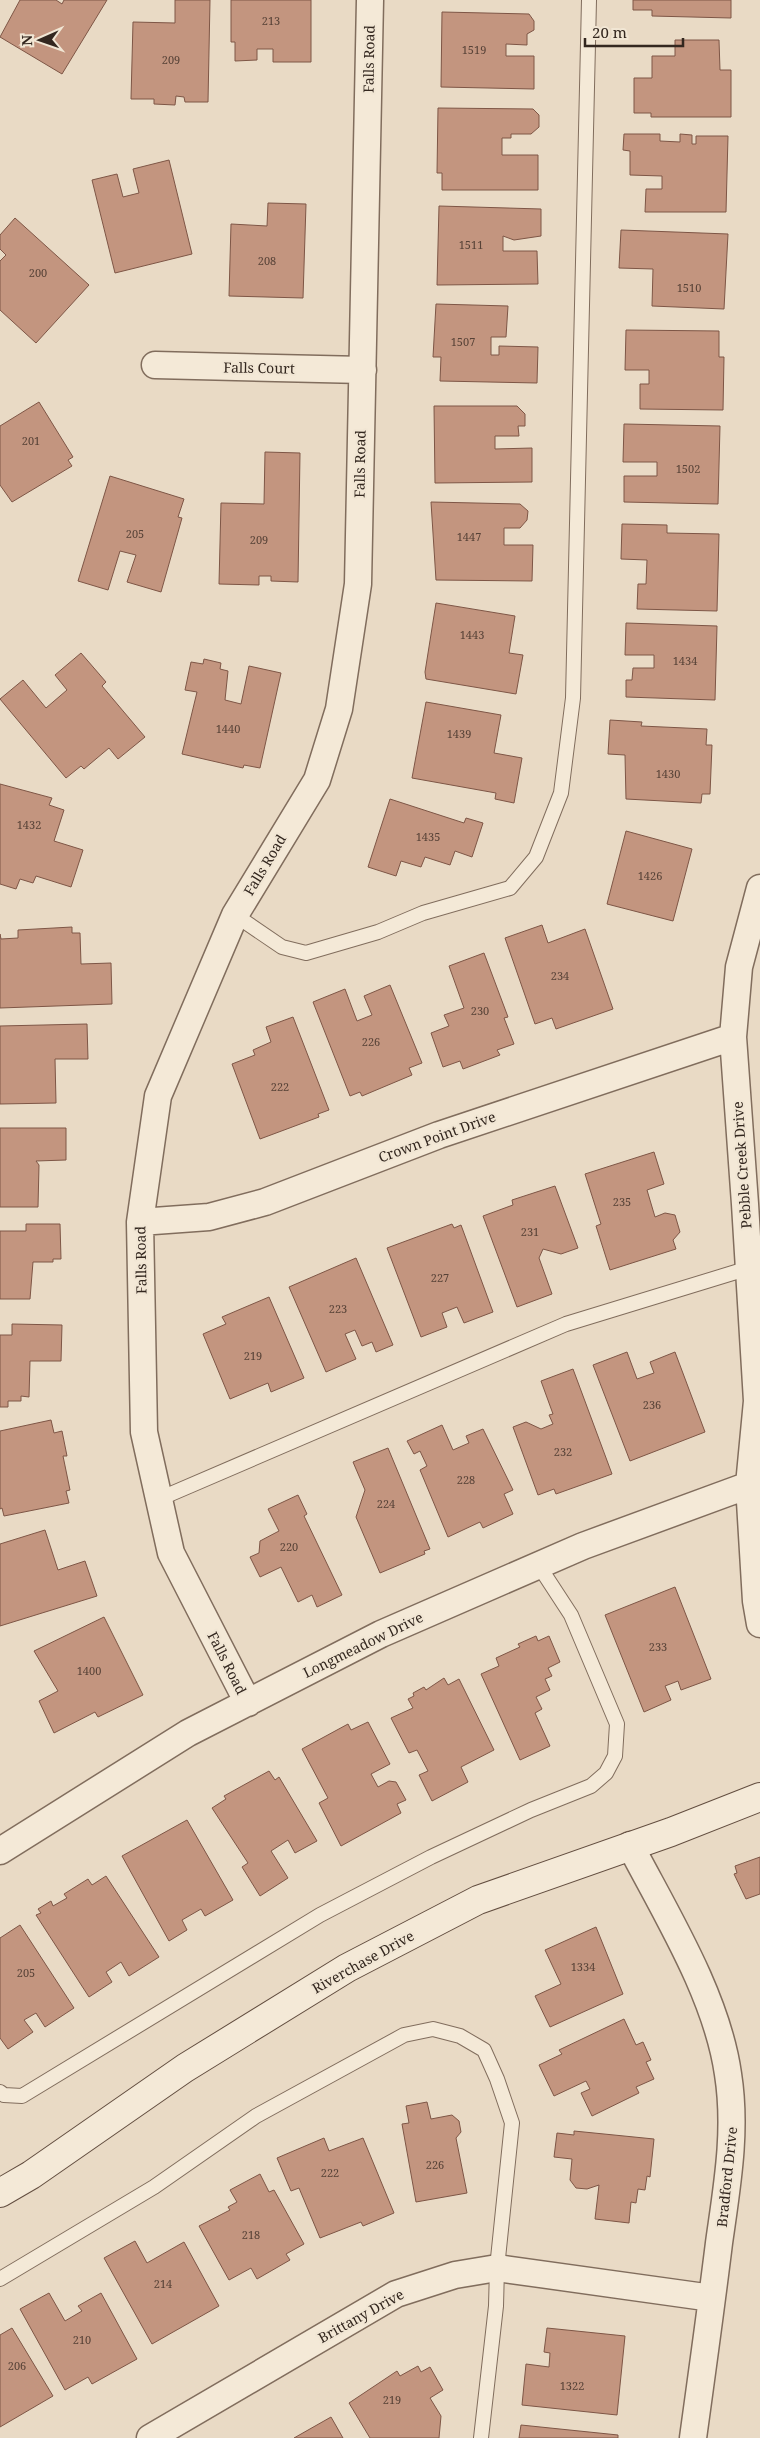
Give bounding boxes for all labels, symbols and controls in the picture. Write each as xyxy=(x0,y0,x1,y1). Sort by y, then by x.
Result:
house number: 213 xyxy=(262,13,280,28)
north arrow xyxy=(15,15,65,65)
scale bar xyxy=(585,15,682,47)
text: 20 m xyxy=(592,22,627,42)
street label: Falls Road xyxy=(358,24,379,93)
text: N xyxy=(17,35,36,46)
house number: 1519 xyxy=(462,42,486,57)
house number: 209 xyxy=(162,52,180,67)
house number: 1511 xyxy=(459,237,483,252)
house number: 208 xyxy=(258,253,276,268)
house number: 200 xyxy=(29,265,47,280)
house number: 1510 xyxy=(677,280,701,295)
house number: 1507 xyxy=(451,334,475,349)
street label: Falls Court xyxy=(223,357,295,378)
street label: Falls Road xyxy=(349,429,370,498)
house number: 201 xyxy=(22,433,40,448)
house number: 1502 xyxy=(676,461,700,476)
house number: 205 xyxy=(126,526,144,541)
house number: 1447 xyxy=(457,529,481,544)
house number: 209 xyxy=(250,532,268,547)
house number: 1443 xyxy=(460,627,484,642)
house number: 1434 xyxy=(673,653,697,668)
house number: 1440 xyxy=(216,721,240,736)
house number: 1439 xyxy=(447,726,471,741)
house number: 1430 xyxy=(656,766,680,781)
house number: 1432 xyxy=(17,817,41,832)
house number: 1435 xyxy=(416,829,440,844)
street label: Falls Road xyxy=(239,830,290,899)
house number: 1426 xyxy=(638,868,662,883)
house number: 234 xyxy=(551,968,569,983)
house number: 230 xyxy=(471,1003,489,1018)
house number: 226 xyxy=(362,1034,380,1049)
house number: 222 xyxy=(271,1079,289,1094)
street label: Pebble Creek Drive xyxy=(728,1101,755,1229)
street label: Crown Point Drive xyxy=(376,1106,498,1167)
house number: 235 xyxy=(613,1194,631,1209)
house number: 231 xyxy=(521,1224,539,1239)
street label: Falls Road xyxy=(130,1225,151,1294)
house number: 227 xyxy=(431,1270,449,1285)
house number: 223 xyxy=(329,1301,347,1316)
house number: 219 xyxy=(244,1348,262,1363)
house number: 236 xyxy=(643,1397,661,1412)
house number: 232 xyxy=(554,1444,572,1459)
house number: 228 xyxy=(457,1472,475,1487)
house number: 224 xyxy=(377,1496,395,1511)
house number: 220 xyxy=(280,1539,298,1554)
street label: Longmeadow Drive xyxy=(300,1607,426,1682)
street label: Falls Road xyxy=(204,1628,252,1698)
house number: 233 xyxy=(649,1639,667,1654)
house number: 1400 xyxy=(77,1663,101,1678)
street label: Riverchase Drive xyxy=(308,1926,417,1997)
house number: 1334 xyxy=(571,1959,595,1974)
house number: 205 xyxy=(17,1965,35,1980)
street label: Bradford Drive xyxy=(712,2126,741,2228)
house number: 226 xyxy=(426,2157,444,2172)
house number: 222 xyxy=(321,2165,339,2180)
house number: 218 xyxy=(242,2227,260,2242)
house number: 214 xyxy=(154,2276,172,2291)
street label: Brittany Drive xyxy=(315,2284,407,2347)
house number: 210 xyxy=(73,2332,91,2347)
house number: 206 xyxy=(8,2358,26,2373)
house number: 1322 xyxy=(560,2378,584,2393)
house number: 219 xyxy=(383,2392,401,2407)

